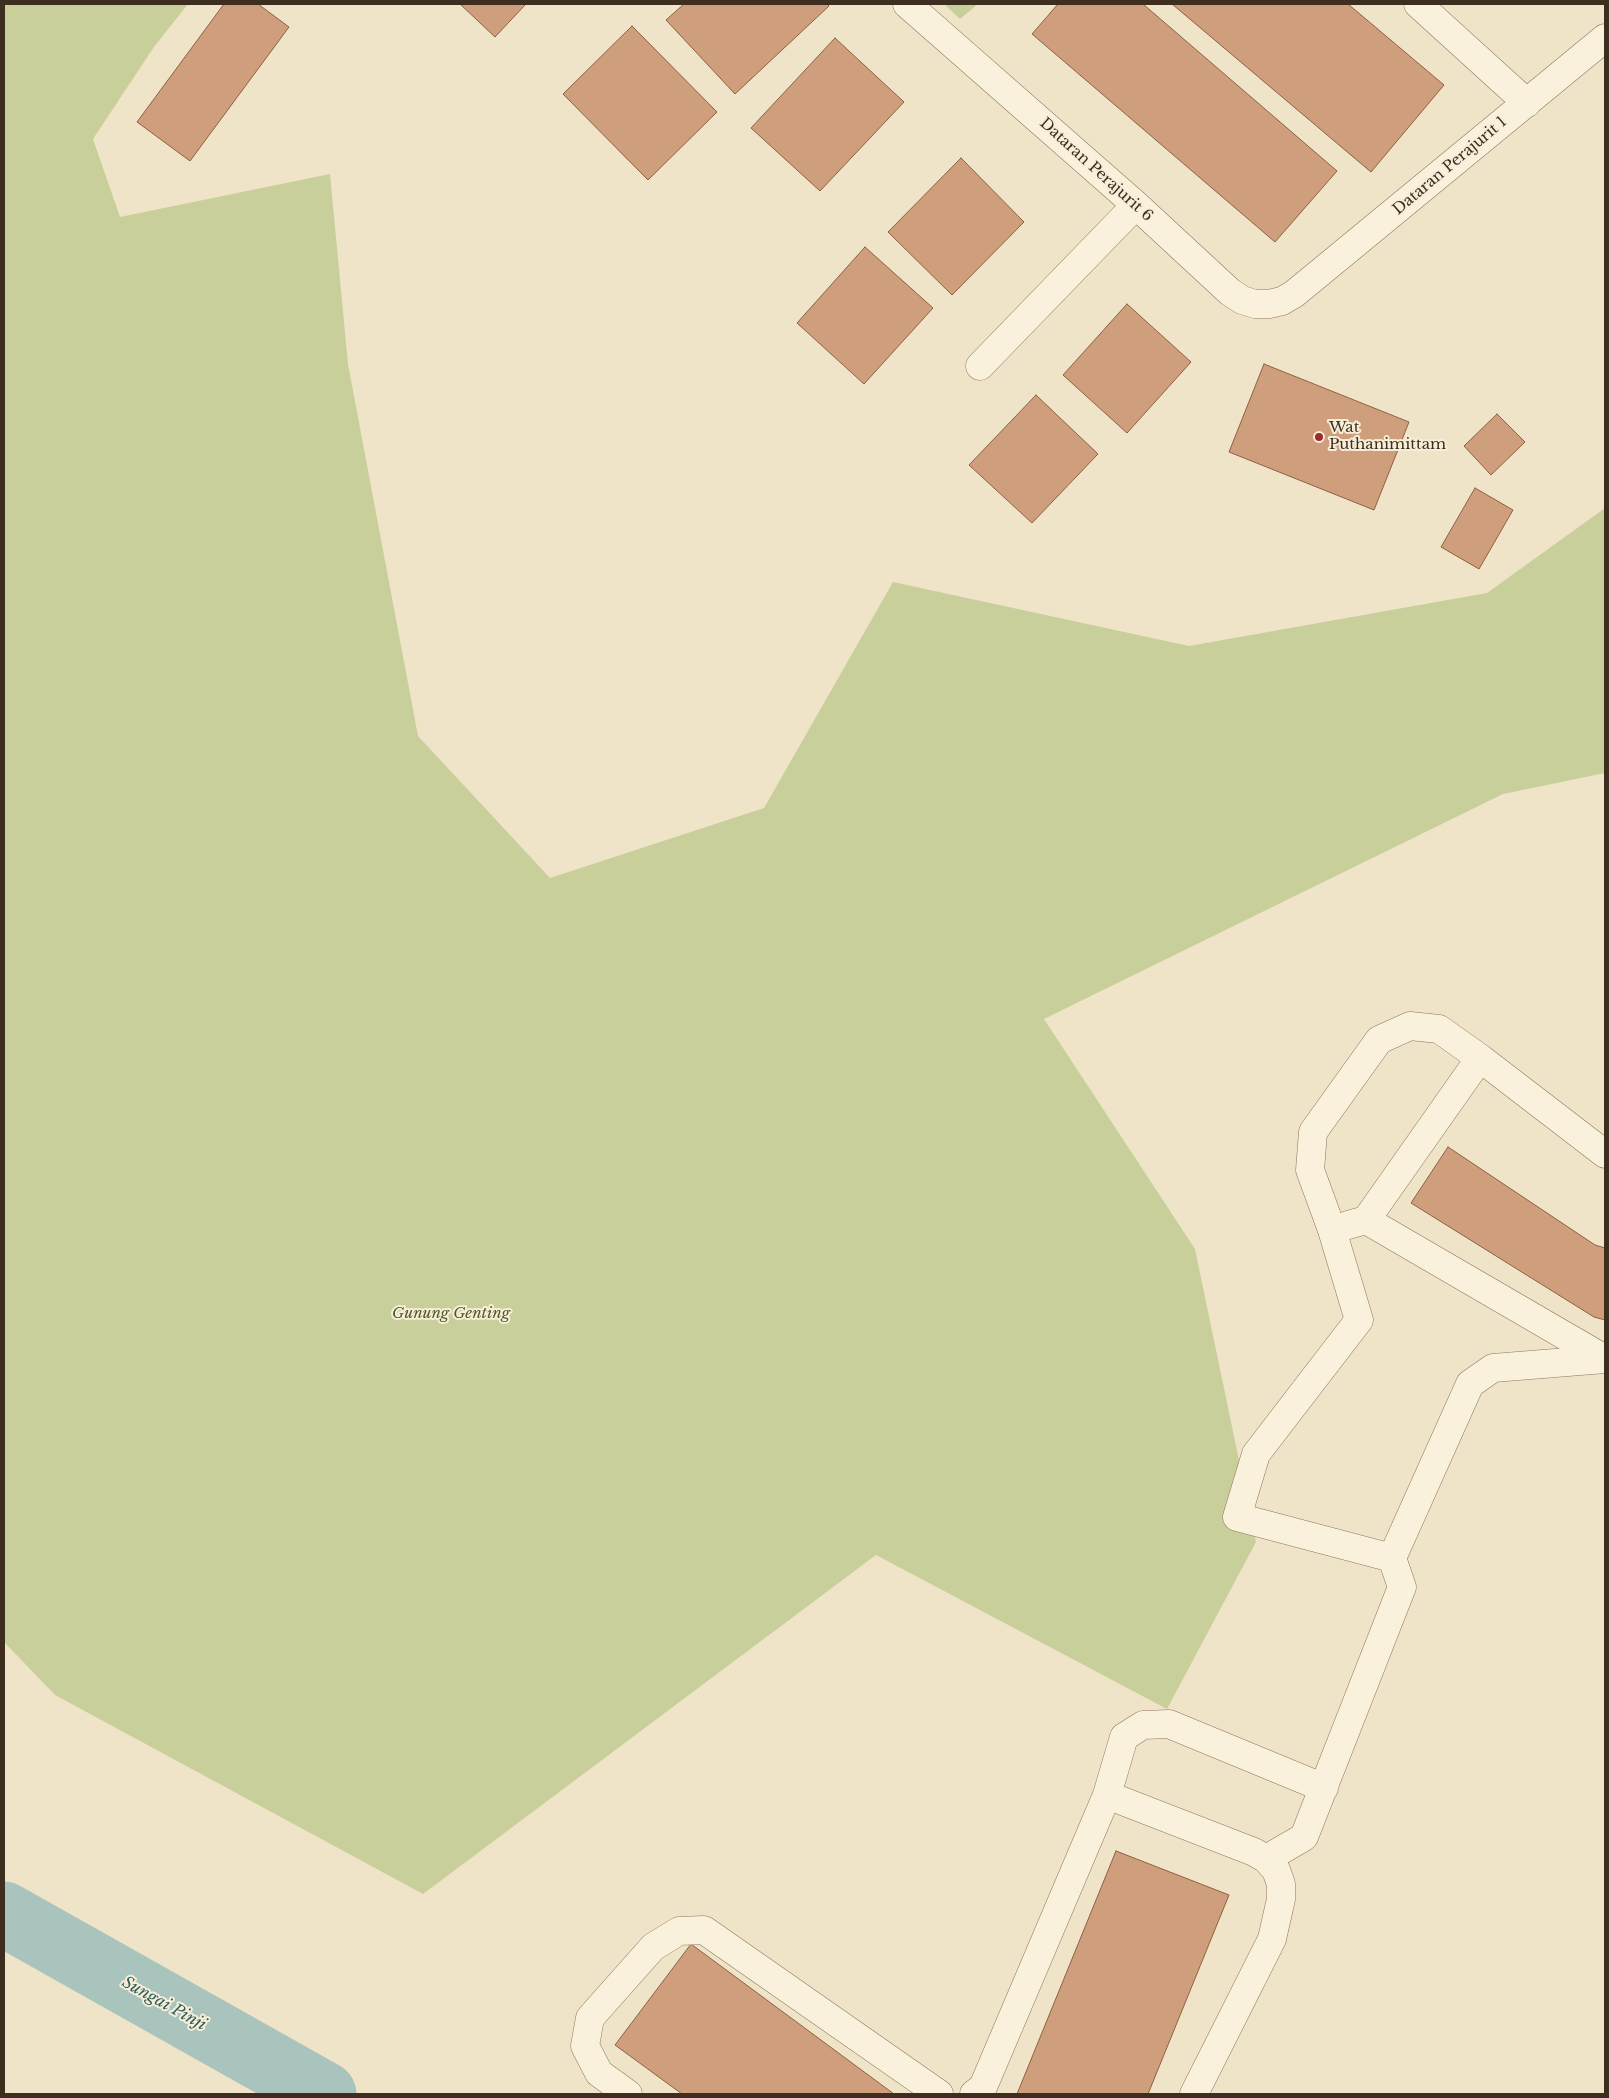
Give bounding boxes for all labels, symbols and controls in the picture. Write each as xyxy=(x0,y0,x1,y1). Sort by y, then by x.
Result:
street label: Dataran Perajurit 1 xyxy=(1389,113,1511,219)
street label: Dataran Perajurit 6 xyxy=(1036,114,1156,226)
place label: Wat Puthanimittam xyxy=(1329,419,1446,454)
marker: Wat Puthanimittam xyxy=(1313,431,1325,443)
park label: Gunung Genting xyxy=(392,1305,510,1323)
water label: Sungai Pinji xyxy=(119,1973,209,2035)

